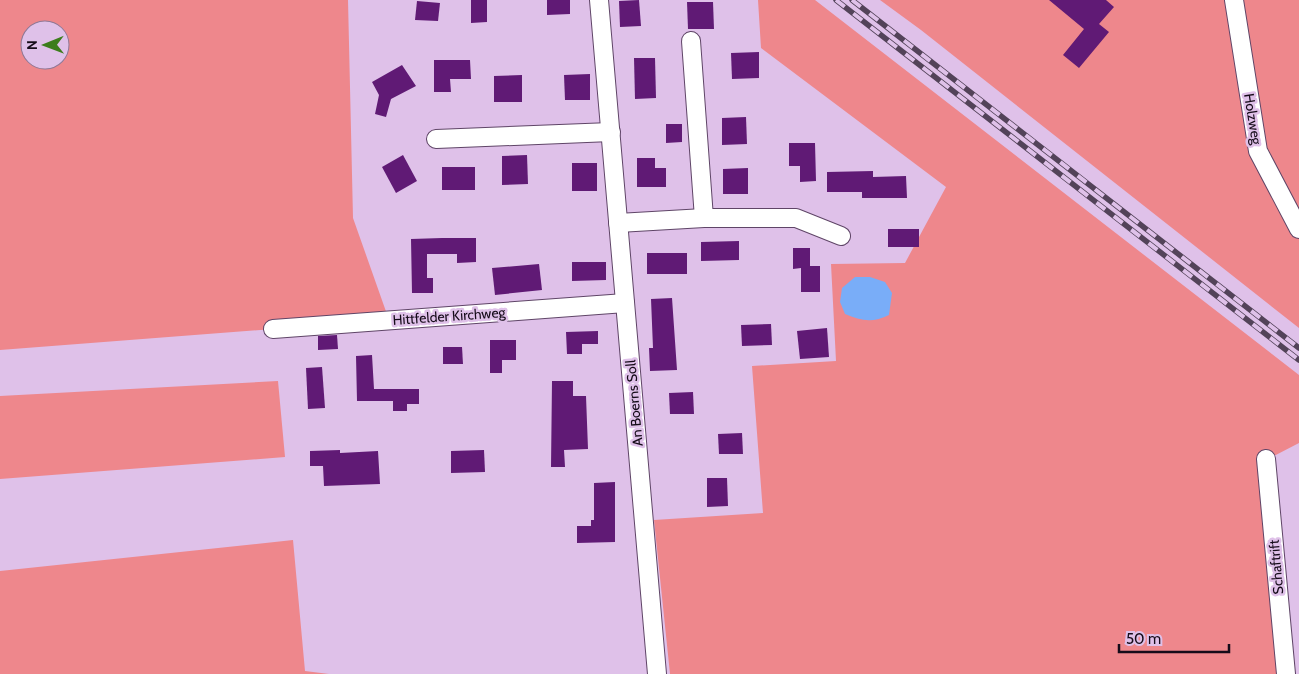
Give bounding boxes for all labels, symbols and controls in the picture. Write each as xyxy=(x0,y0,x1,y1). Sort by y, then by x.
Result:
north arrow xyxy=(20,20,70,70)
text: N xyxy=(23,40,41,50)
street label: Holzweg xyxy=(1240,92,1266,147)
street label: Hittfelder Kirchweg xyxy=(392,303,507,329)
street label: An Boerns Soll xyxy=(621,358,647,447)
street label: Schaftrift xyxy=(1265,539,1287,595)
scale bar xyxy=(1119,622,1229,654)
text: 50 m xyxy=(1126,630,1161,648)

